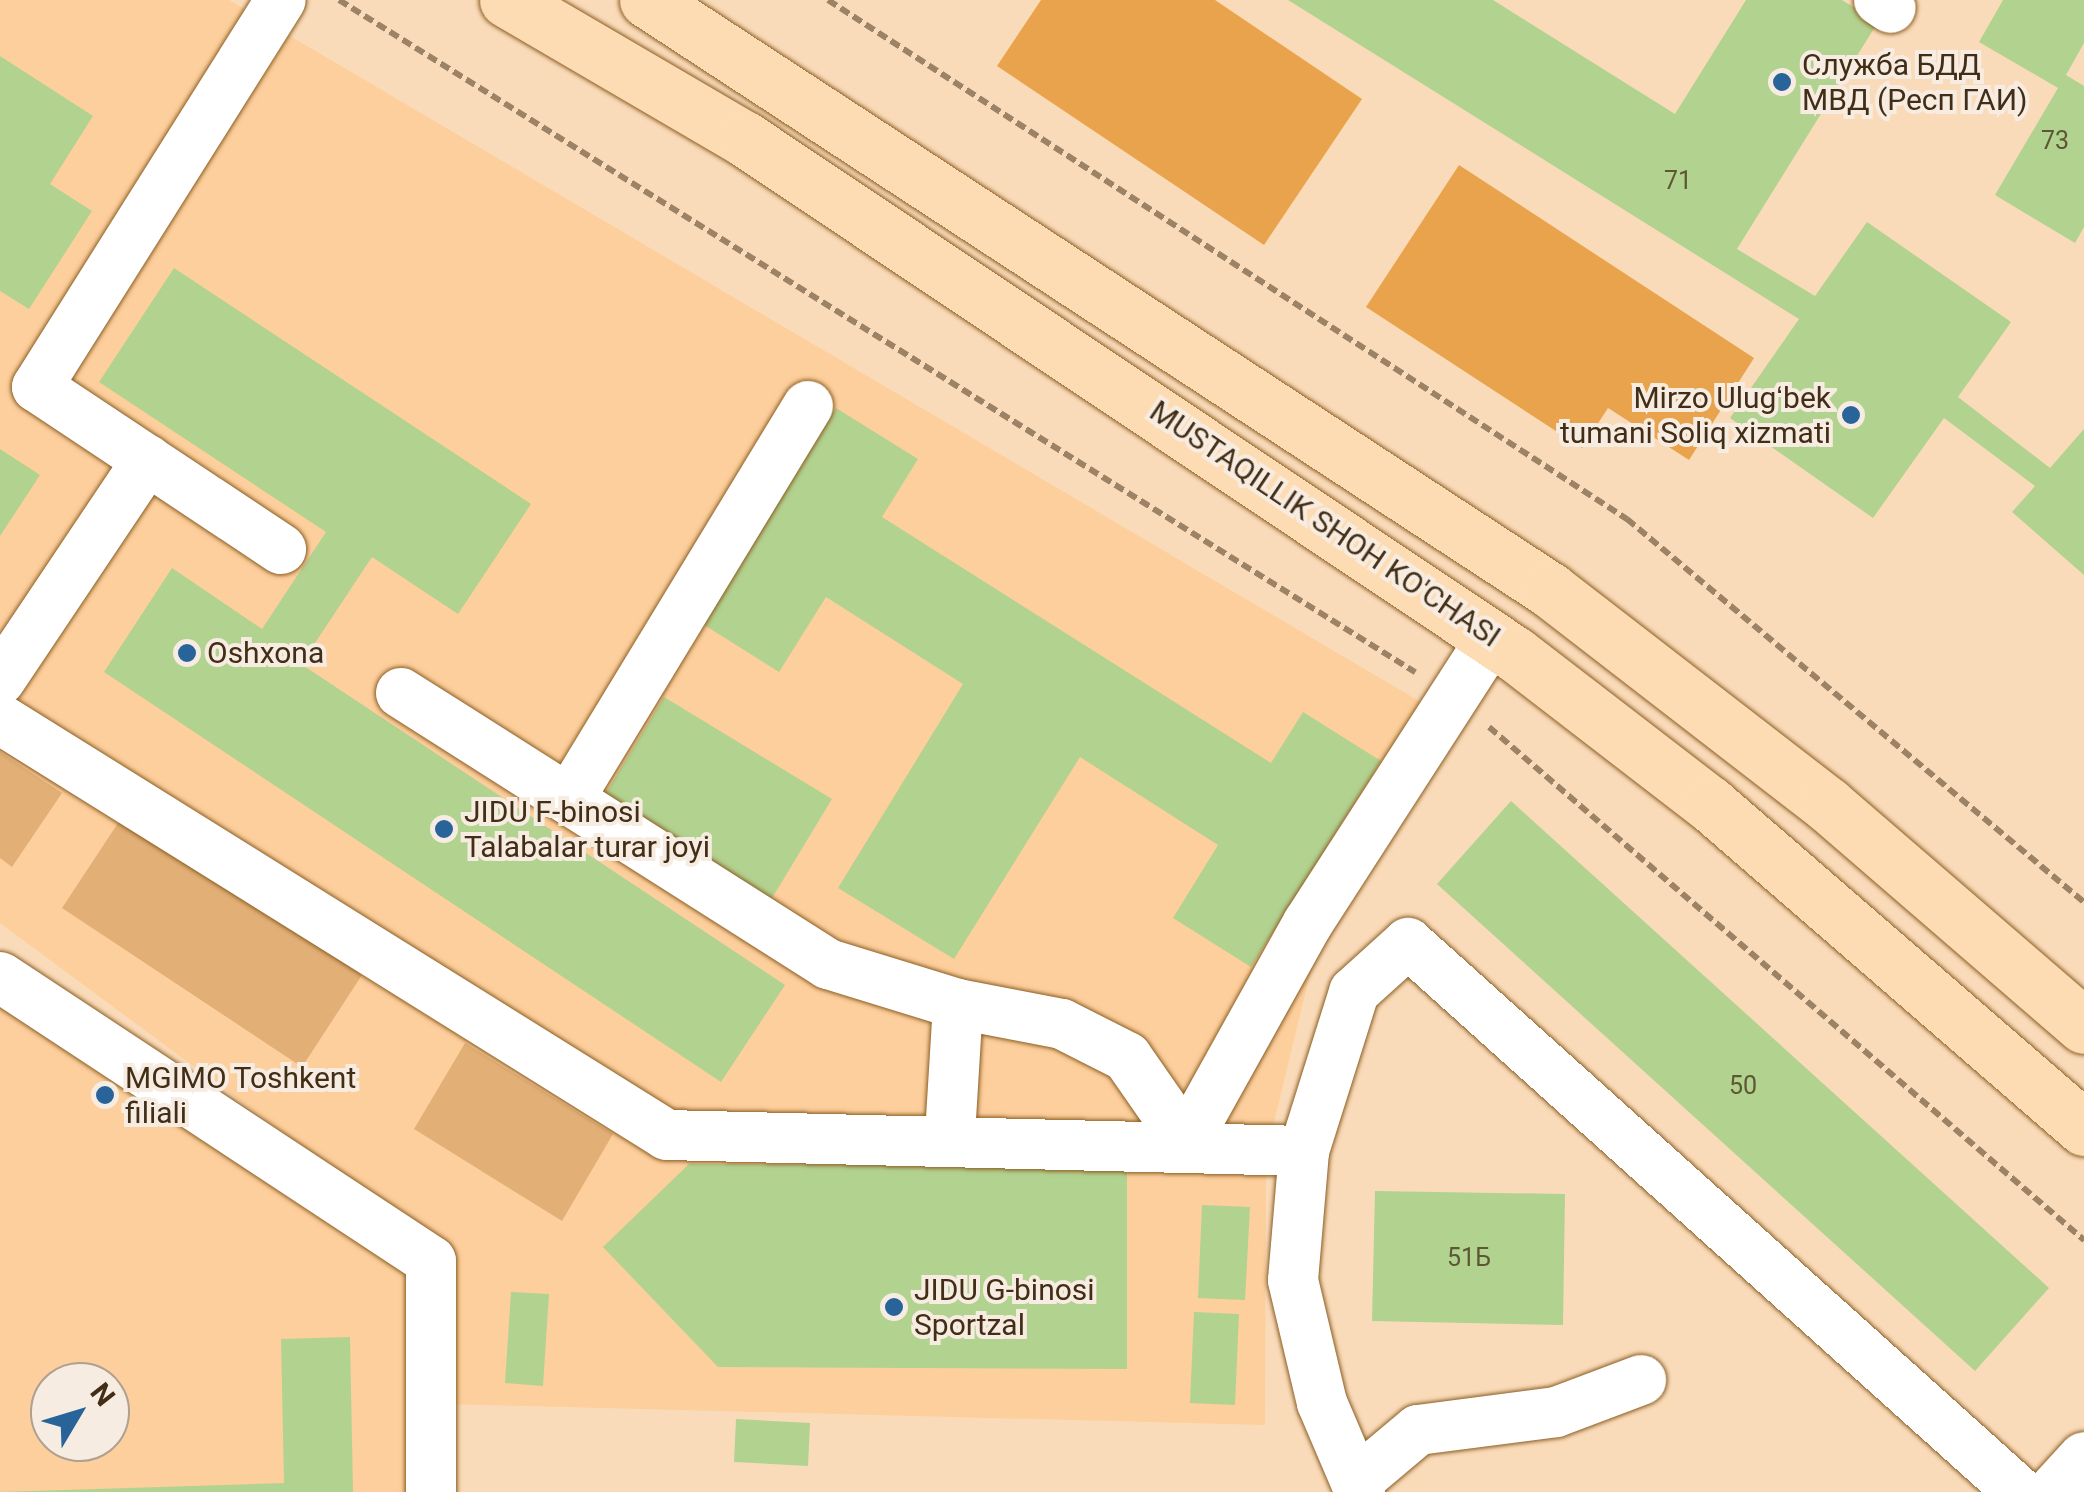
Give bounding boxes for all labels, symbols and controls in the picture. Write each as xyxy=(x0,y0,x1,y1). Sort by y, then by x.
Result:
place label: Служба БДД МВД (Респ ГАИ) xyxy=(1802,47,2028,118)
marker: Служба БДД МВД (Респ ГАИ) xyxy=(1771,71,1793,93)
house number: 73 xyxy=(2041,126,2069,156)
house number: 71 xyxy=(1664,166,1692,196)
place label: Mirzo Ulugʻbek tumani Soliq xizmati xyxy=(1560,380,1831,450)
street label: MUSTAQILLIK SHOH KO'CHASI xyxy=(1143,393,1507,655)
marker: Mirzo Ulugʻbek tumani Soliq xizmati xyxy=(1840,404,1862,426)
place label: Oshxona xyxy=(207,635,324,671)
marker: Oshxona xyxy=(176,642,198,664)
place label: JIDU F-binosi Talabalar turar joyi xyxy=(464,794,710,864)
marker: JIDU F-binosi Talabalar turar joyi xyxy=(433,818,455,840)
place label: MGIMO Toshkent filiali xyxy=(125,1060,357,1130)
house number: 50 xyxy=(1729,1071,1757,1101)
marker: MGIMO Toshkent filiali xyxy=(94,1084,116,1106)
house number: 51Б xyxy=(1447,1243,1491,1273)
place label: JIDU G-binosi Sportzal xyxy=(914,1272,1095,1342)
marker: JIDU G-binosi Sportzal xyxy=(883,1296,905,1318)
north arrow xyxy=(30,1362,130,1462)
text: N xyxy=(83,1377,122,1412)

